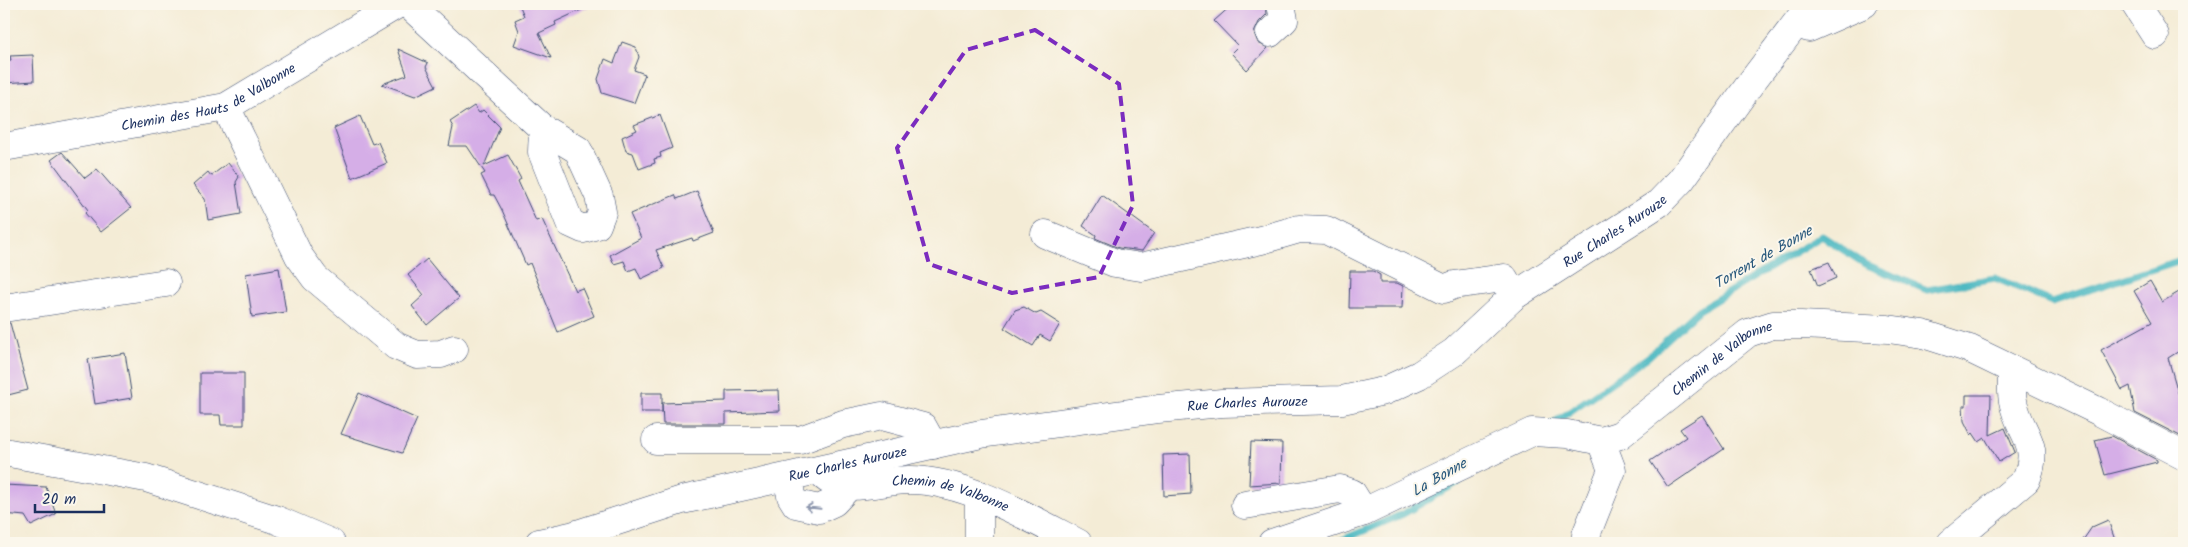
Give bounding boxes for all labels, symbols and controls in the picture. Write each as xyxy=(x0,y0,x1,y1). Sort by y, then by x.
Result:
street label: Chemin des Hauts de Valbonne xyxy=(119,57,301,138)
street label: Rue Charles Aurouze xyxy=(1559,190,1674,274)
water label: Torrent de Bonne xyxy=(1710,219,1818,296)
street label: Chemin de Valbonne xyxy=(1667,316,1776,402)
street label: Rue Charles Aurouze xyxy=(1186,391,1309,418)
street label: Rue Charles Aurouze xyxy=(786,441,910,488)
water label: La Bonne xyxy=(1407,452,1473,503)
street label: Chemin de Valbonne xyxy=(890,470,1013,519)
scale bar xyxy=(35,482,104,514)
text: 20 m xyxy=(42,488,76,512)
one-way arrow xyxy=(805,503,821,512)

